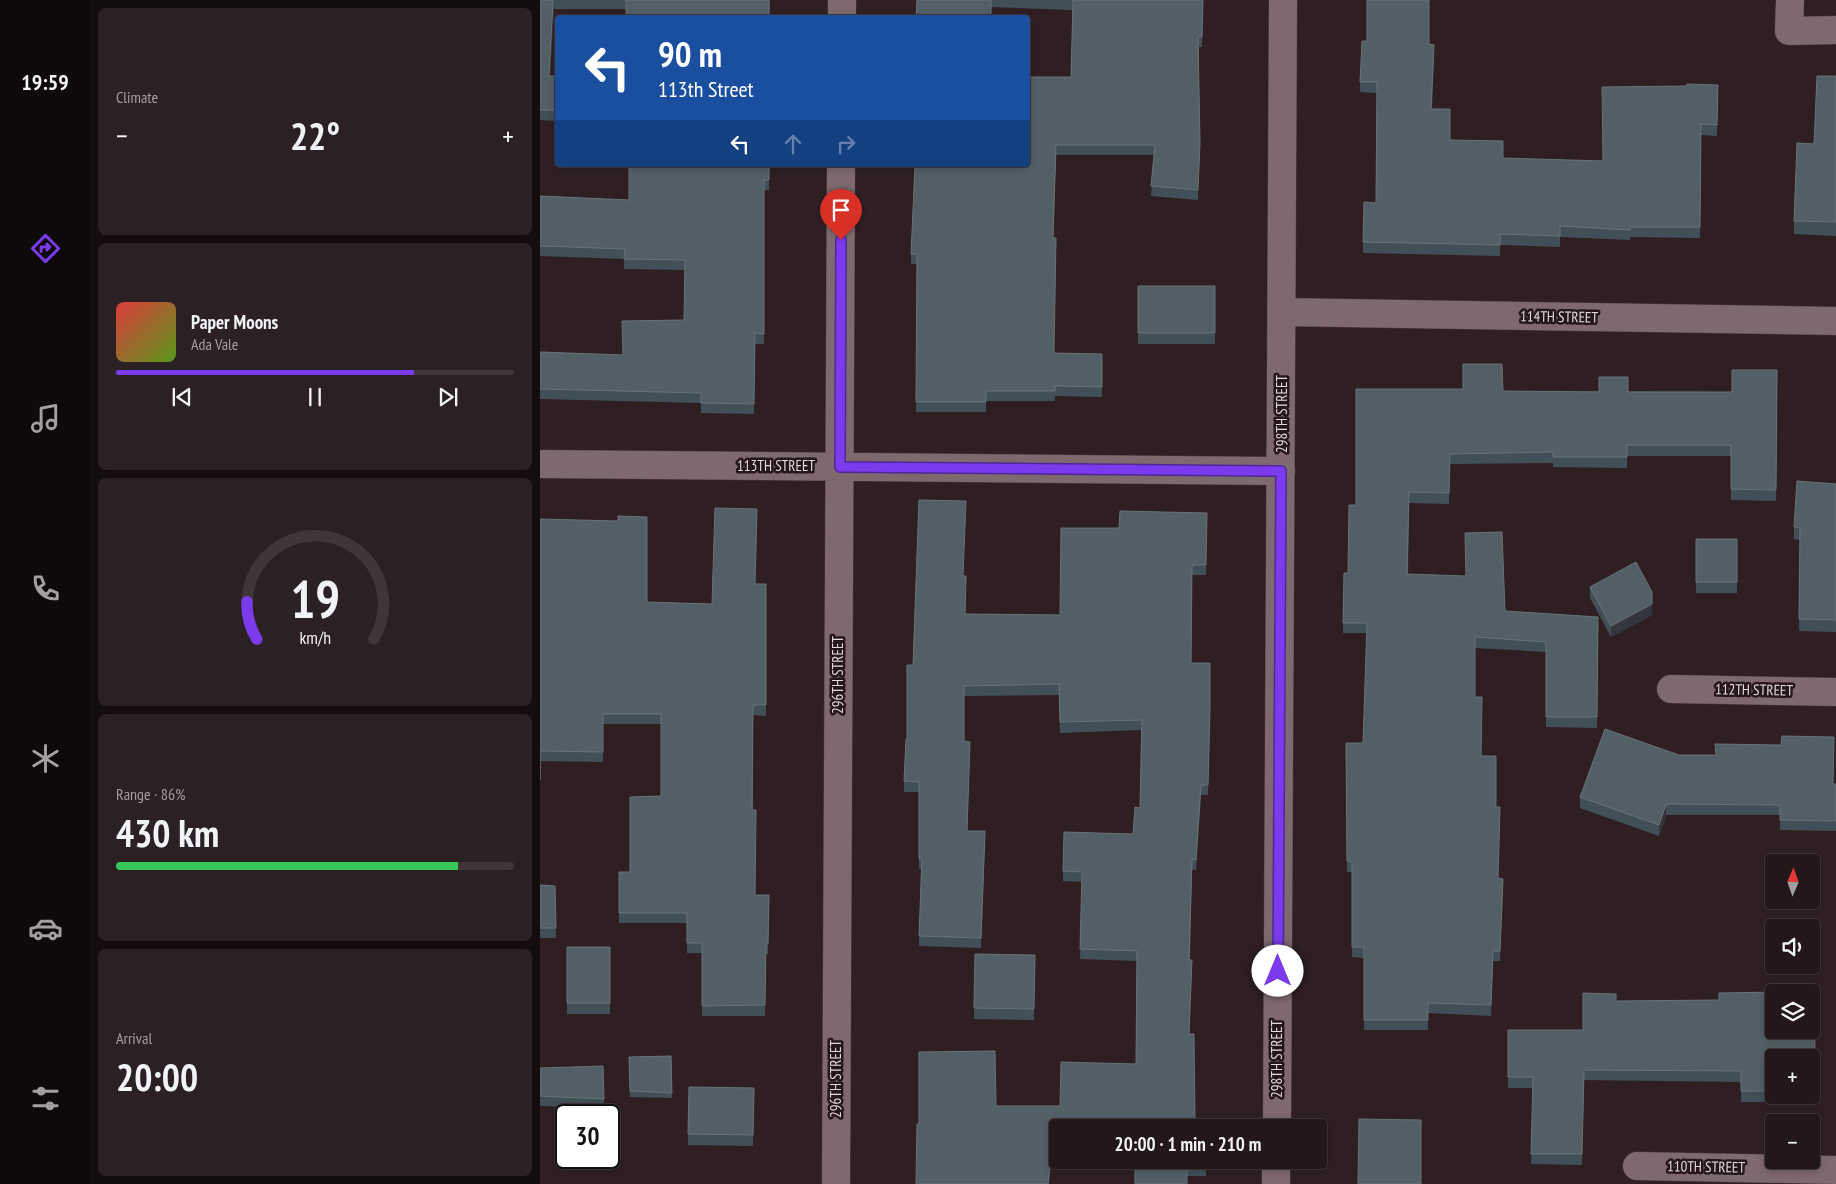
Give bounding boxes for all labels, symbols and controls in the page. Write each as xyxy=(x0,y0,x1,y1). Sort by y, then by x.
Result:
text: 90 m xyxy=(658,31,722,77)
icon: left xyxy=(575,35,640,100)
text: 19:59 xyxy=(21,68,69,96)
text: 113th Street xyxy=(658,75,754,103)
text: Climate xyxy=(116,87,158,107)
text: 22° xyxy=(290,111,340,160)
text: − xyxy=(116,117,128,154)
text: + xyxy=(502,117,514,154)
icon: left xyxy=(726,130,754,158)
icon: ahead xyxy=(779,130,807,158)
icon: right xyxy=(832,130,860,158)
pin xyxy=(820,189,862,240)
icon: arrive xyxy=(827,196,855,224)
icon: directions xyxy=(28,231,63,266)
street label: 114TH STREET xyxy=(1520,306,1598,327)
text: Paper Moons xyxy=(191,310,278,334)
text: Ada Vale xyxy=(191,334,238,354)
street label: 298TH STREET xyxy=(1272,375,1291,453)
icon: previous xyxy=(168,383,196,411)
icon: pause xyxy=(301,383,329,411)
icon: next xyxy=(434,383,462,411)
icon: music xyxy=(28,401,63,436)
street label: 113TH STREET xyxy=(737,456,815,475)
text: 19 xyxy=(290,565,340,632)
icon: phone xyxy=(28,571,63,606)
text: km/h xyxy=(299,626,331,649)
street label: 296TH STREET xyxy=(828,636,847,714)
street label: 112TH STREET xyxy=(1715,679,1793,700)
icon: climate xyxy=(28,741,63,776)
text: Range · 86% xyxy=(116,784,185,804)
text: 430 km xyxy=(116,808,219,857)
north arrow xyxy=(1765,854,1820,909)
map controls xyxy=(1765,854,1820,1169)
icon: car xyxy=(28,911,63,946)
button: sound xyxy=(1765,919,1820,974)
position arrow xyxy=(1251,944,1303,996)
button: layers xyxy=(1765,984,1820,1039)
street label: 298TH STREET xyxy=(1267,1020,1286,1098)
text: Arrival xyxy=(116,1028,152,1048)
street label: 296TH STREET xyxy=(826,1040,845,1118)
button: + xyxy=(1765,1049,1820,1104)
text: 20:00 xyxy=(116,1052,198,1101)
icon: filters xyxy=(28,1081,63,1116)
speed limit sign: 30 xyxy=(555,1104,620,1169)
button: − xyxy=(1765,1114,1820,1169)
text: 20:00 · 1 min · 210 m xyxy=(1115,1132,1261,1156)
street label: 110TH STREET xyxy=(1667,1156,1745,1177)

